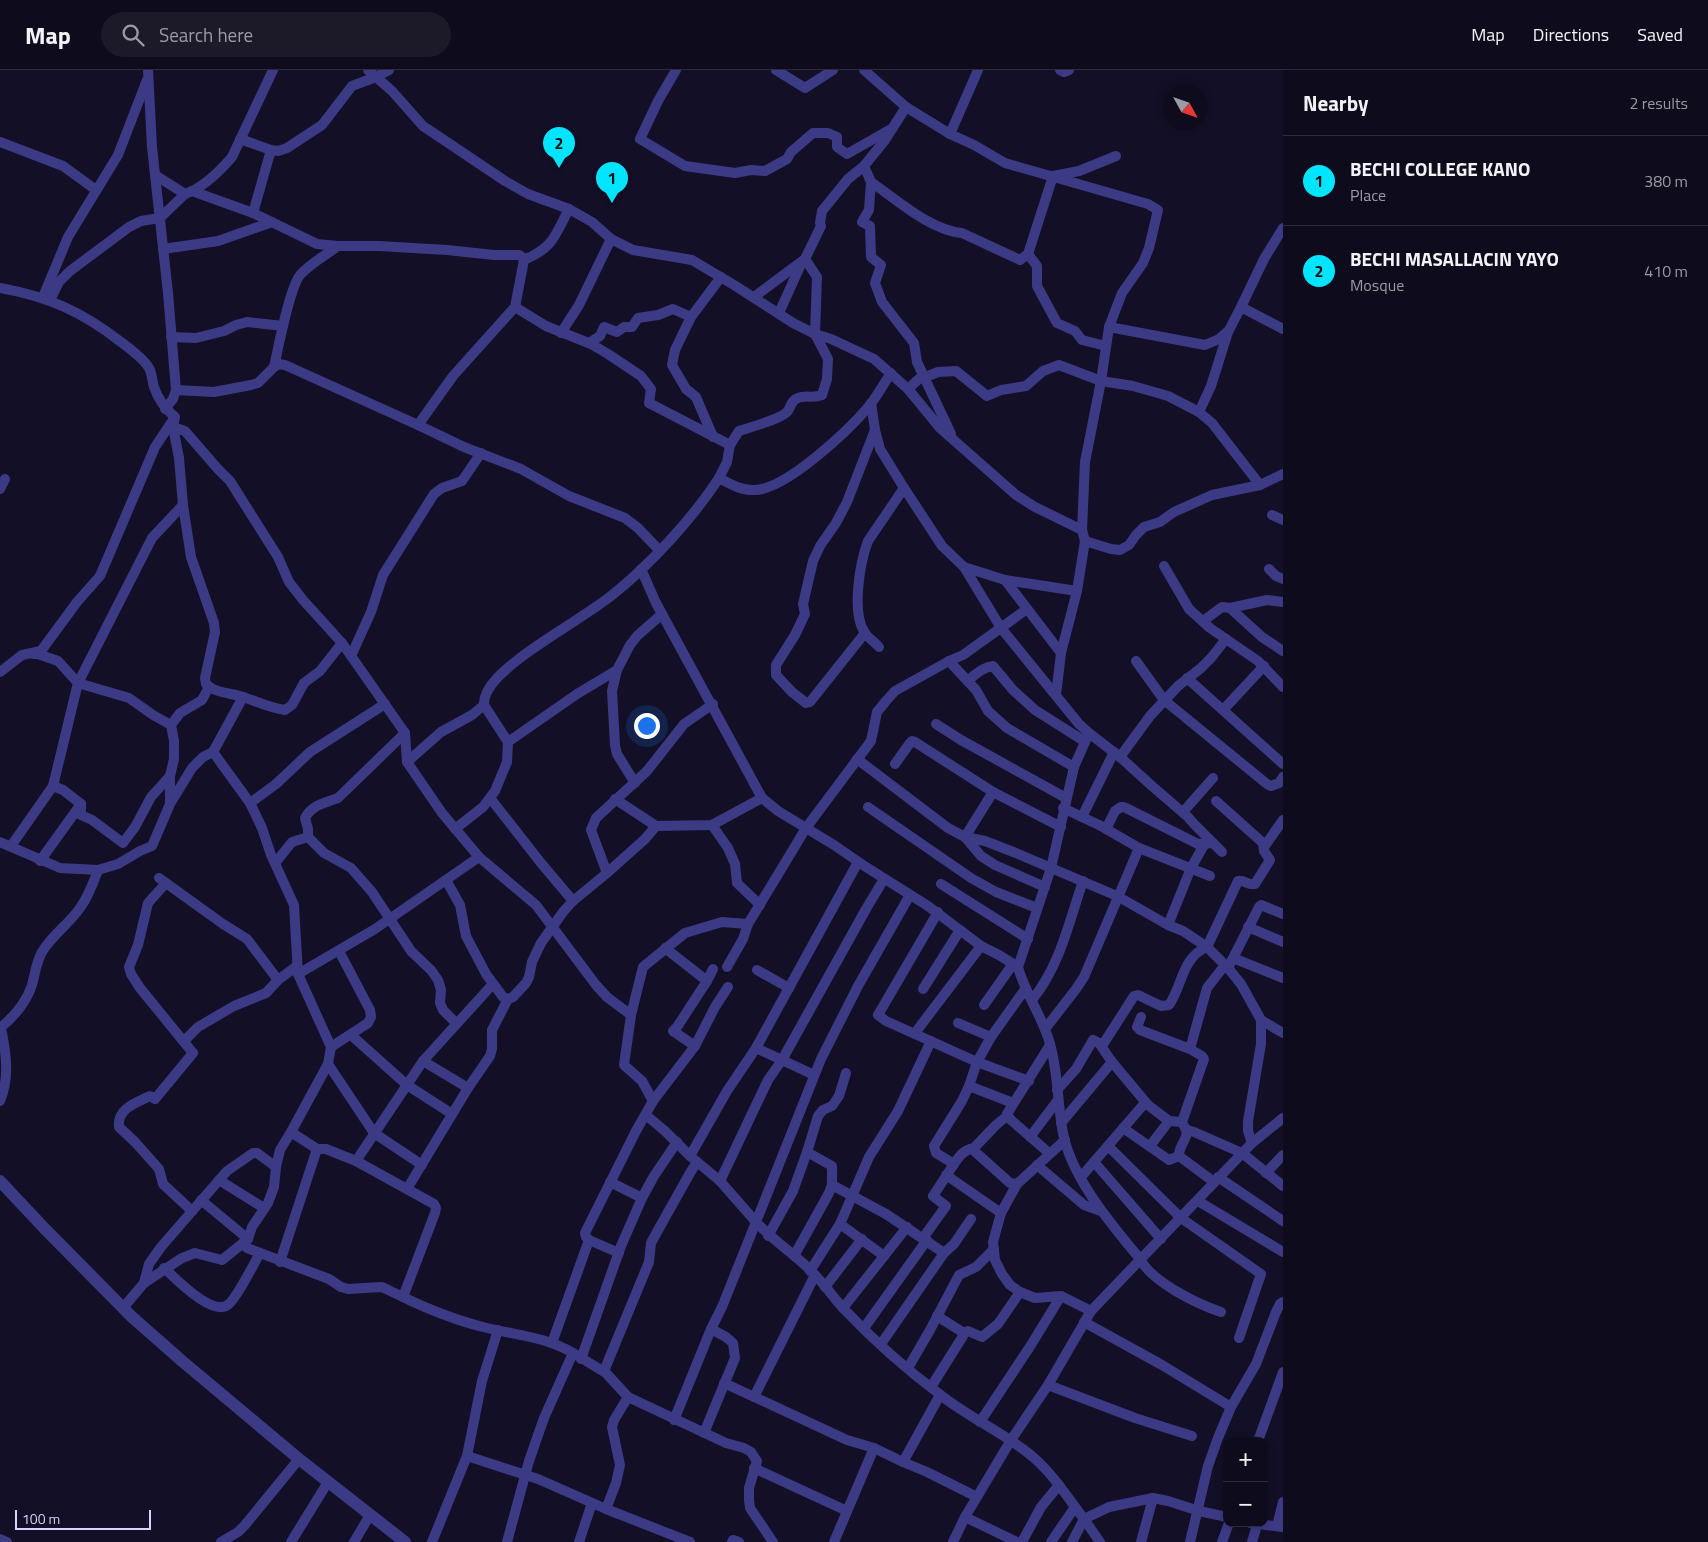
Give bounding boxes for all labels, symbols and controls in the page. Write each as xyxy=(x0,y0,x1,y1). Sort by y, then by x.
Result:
search box xyxy=(101,12,451,57)
text: Map xyxy=(25,17,71,53)
text: Search here xyxy=(159,20,253,49)
icon: search xyxy=(119,21,147,49)
text: Map xyxy=(1471,21,1505,48)
text: Directions xyxy=(1533,21,1609,48)
text: Saved xyxy=(1637,21,1683,48)
north arrow xyxy=(1163,85,1208,130)
text: Nearby xyxy=(1303,87,1368,119)
text: 2 results xyxy=(1629,91,1688,115)
pin: 2 xyxy=(543,127,575,168)
text: BECHI COLLEGE KANO xyxy=(1350,154,1530,183)
pin: 1 xyxy=(596,162,628,203)
text: 1 xyxy=(1315,169,1323,193)
text: 380 m xyxy=(1644,169,1688,193)
text: Place xyxy=(1350,183,1386,207)
text: BECHI MASALLACIN YAYO xyxy=(1350,244,1559,273)
text: 2 xyxy=(1315,259,1323,283)
text: 410 m xyxy=(1644,259,1688,283)
text: Mosque xyxy=(1350,273,1404,297)
your location xyxy=(634,713,660,739)
map controls xyxy=(1223,1437,1268,1527)
button: + xyxy=(1223,1437,1268,1482)
button: − xyxy=(1223,1482,1268,1527)
scale bar xyxy=(15,1507,151,1530)
text: 100 m xyxy=(22,1508,60,1529)

